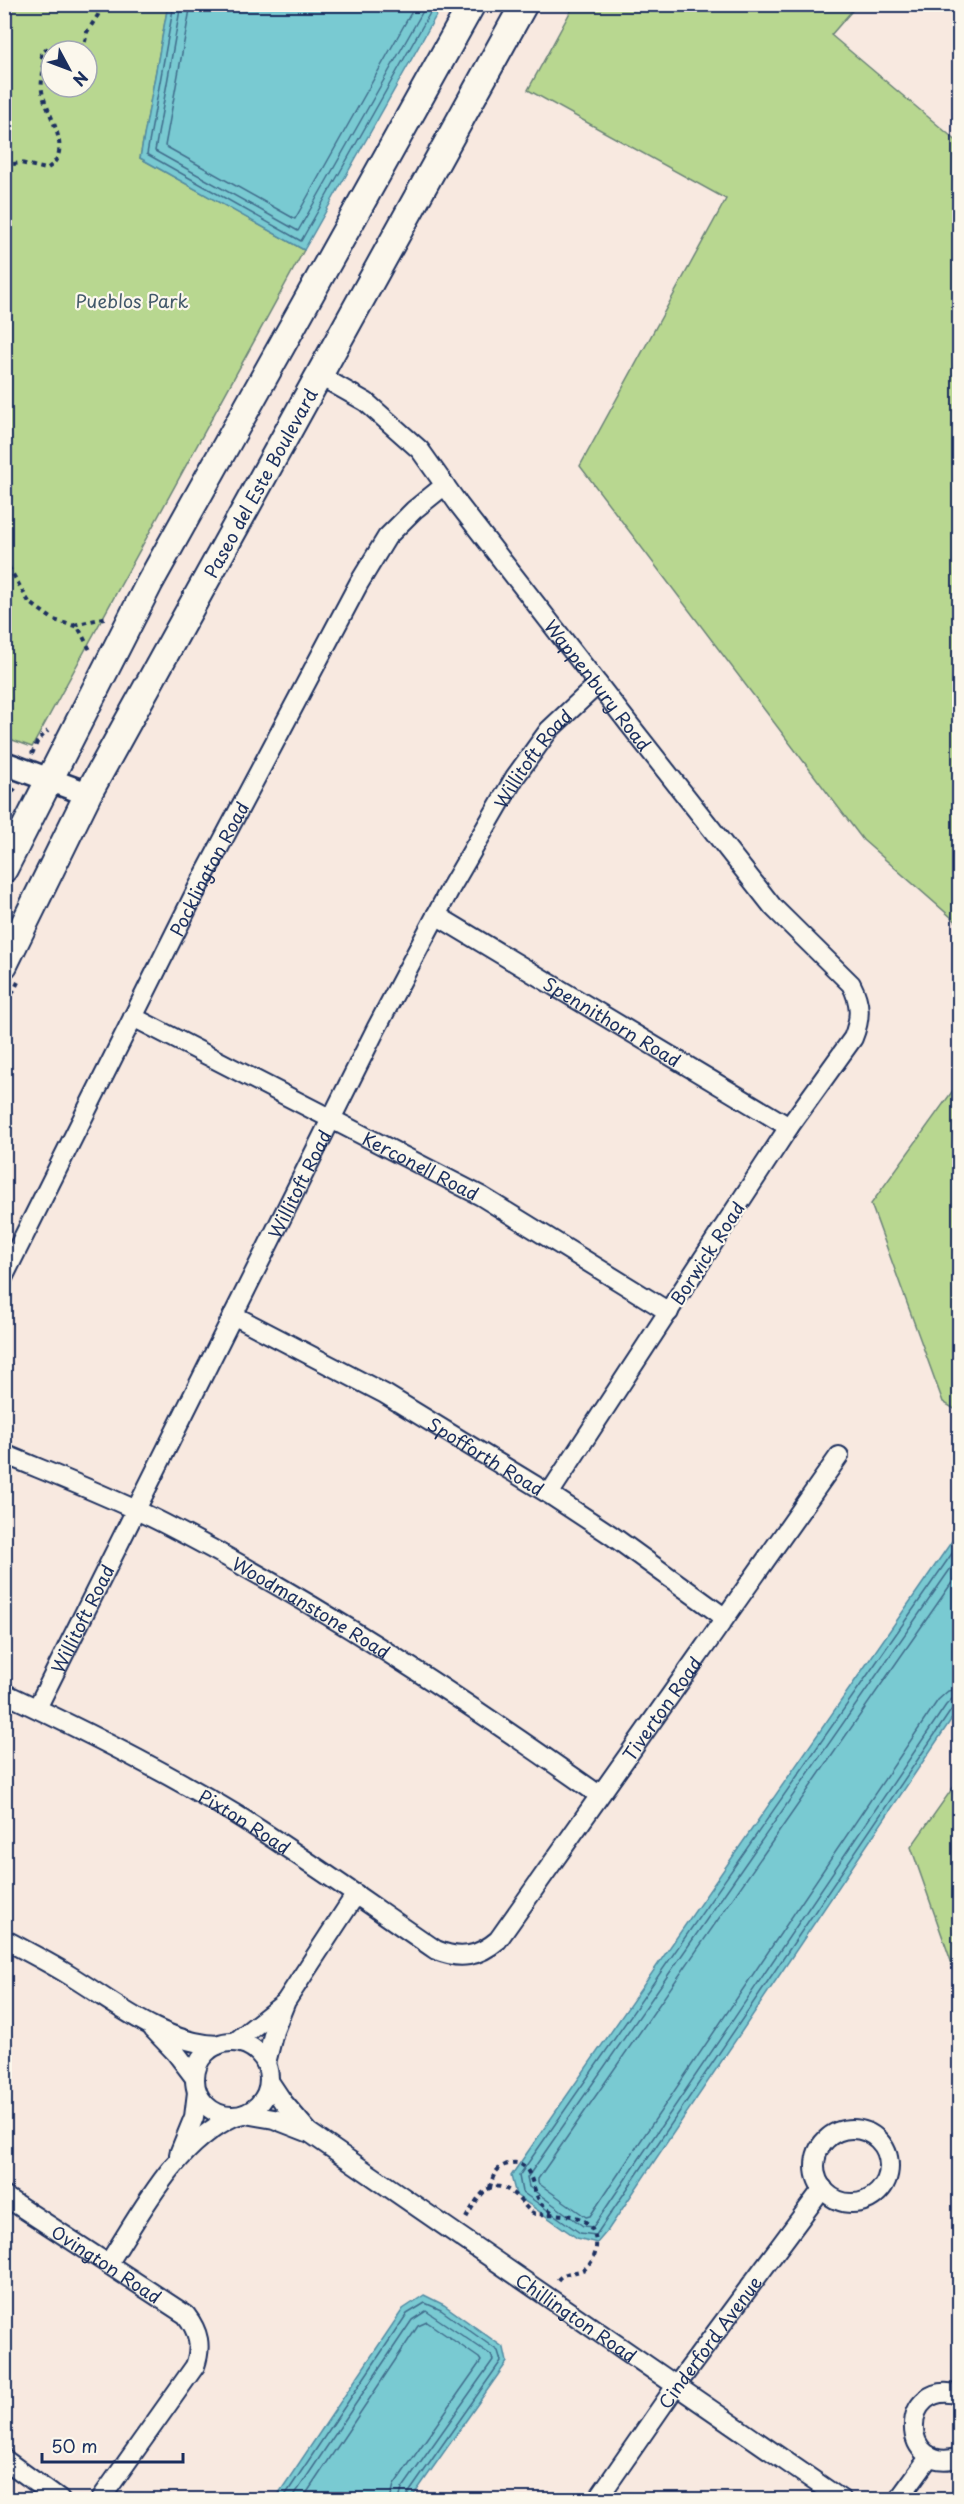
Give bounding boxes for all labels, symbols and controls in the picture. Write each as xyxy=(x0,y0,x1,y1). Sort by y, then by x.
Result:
north arrow xyxy=(39,39,99,99)
text: N xyxy=(68,67,94,92)
park label: Pueblos Park xyxy=(76,287,189,314)
street label: Paseo del Este Boulevard xyxy=(196,383,323,583)
street label: Wappenbury Road xyxy=(539,613,658,756)
street label: Willitoft Road xyxy=(486,702,577,813)
street label: Pocklington Road xyxy=(162,796,255,940)
street label: Spennithorn Road xyxy=(539,969,686,1073)
street label: Kerconell Road xyxy=(358,1124,484,1206)
street label: Willitoft Road xyxy=(260,1125,337,1243)
street label: Borwick Road xyxy=(663,1196,751,1310)
street label: Spofforth Road xyxy=(423,1410,550,1502)
street label: Woodmanstone Road xyxy=(227,1549,396,1665)
street label: Willitoft Road xyxy=(43,1560,120,1677)
street label: Tiverton Road xyxy=(615,1650,708,1766)
street label: Pixton Road xyxy=(194,1782,296,1860)
street label: Ovington Road xyxy=(46,2217,167,2309)
street label: Chillington Road xyxy=(511,2266,643,2368)
street label: Cinderford Avenue xyxy=(651,2269,767,2414)
scale bar xyxy=(42,2426,183,2464)
text: 50 m xyxy=(51,2432,98,2459)

